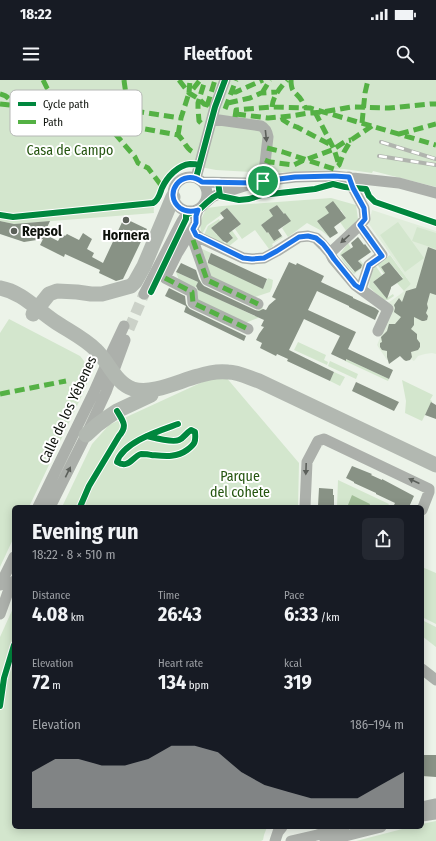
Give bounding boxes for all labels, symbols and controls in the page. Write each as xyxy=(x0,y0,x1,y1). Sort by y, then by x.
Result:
text: 18:22 xyxy=(20,5,52,23)
icon: menu xyxy=(20,43,42,65)
text: Fleetfoot xyxy=(184,43,252,65)
icon: search xyxy=(394,43,416,65)
legend xyxy=(10,90,142,136)
text: Cycle path xyxy=(43,98,89,111)
text: Path xyxy=(43,116,63,129)
one-way arrow xyxy=(263,130,270,143)
park label: Casa de Campo xyxy=(27,142,113,159)
pin xyxy=(246,164,280,198)
icon: arrive xyxy=(252,170,274,192)
marker: Hornera xyxy=(121,215,131,225)
place label: Repsol xyxy=(22,223,62,240)
marker: Repsol xyxy=(9,226,19,236)
place label: Hornera xyxy=(102,227,150,244)
one-way arrow xyxy=(340,235,350,244)
street label: Calle de los Yébenes xyxy=(36,353,100,467)
one-way arrow xyxy=(303,463,310,475)
one-way arrow xyxy=(65,466,71,478)
park label: Parque del cohete xyxy=(210,468,270,501)
one-way arrow xyxy=(408,478,420,484)
text: Evening run xyxy=(32,518,139,545)
button: share xyxy=(362,518,404,560)
text: 18:22 · 8 × 510 m xyxy=(32,547,115,562)
text: Distance xyxy=(32,589,71,602)
text: Time xyxy=(158,589,180,602)
text: Pace xyxy=(284,589,305,602)
text: 4.08 xyxy=(32,602,68,626)
text: 26:43 xyxy=(158,602,202,626)
text: 6:33 xyxy=(284,602,318,626)
text: km xyxy=(68,611,84,624)
text: /km xyxy=(318,611,340,624)
text: Elevation xyxy=(32,657,73,670)
text: Heart rate xyxy=(158,657,203,670)
text: kcal xyxy=(284,657,302,670)
text: 72 xyxy=(32,670,50,694)
text: 134 xyxy=(158,670,186,694)
text: 319 xyxy=(284,670,312,694)
text: m xyxy=(50,679,61,692)
text: bpm xyxy=(186,679,209,692)
text: Elevation xyxy=(32,717,81,732)
text: 186–194 m xyxy=(350,717,404,732)

